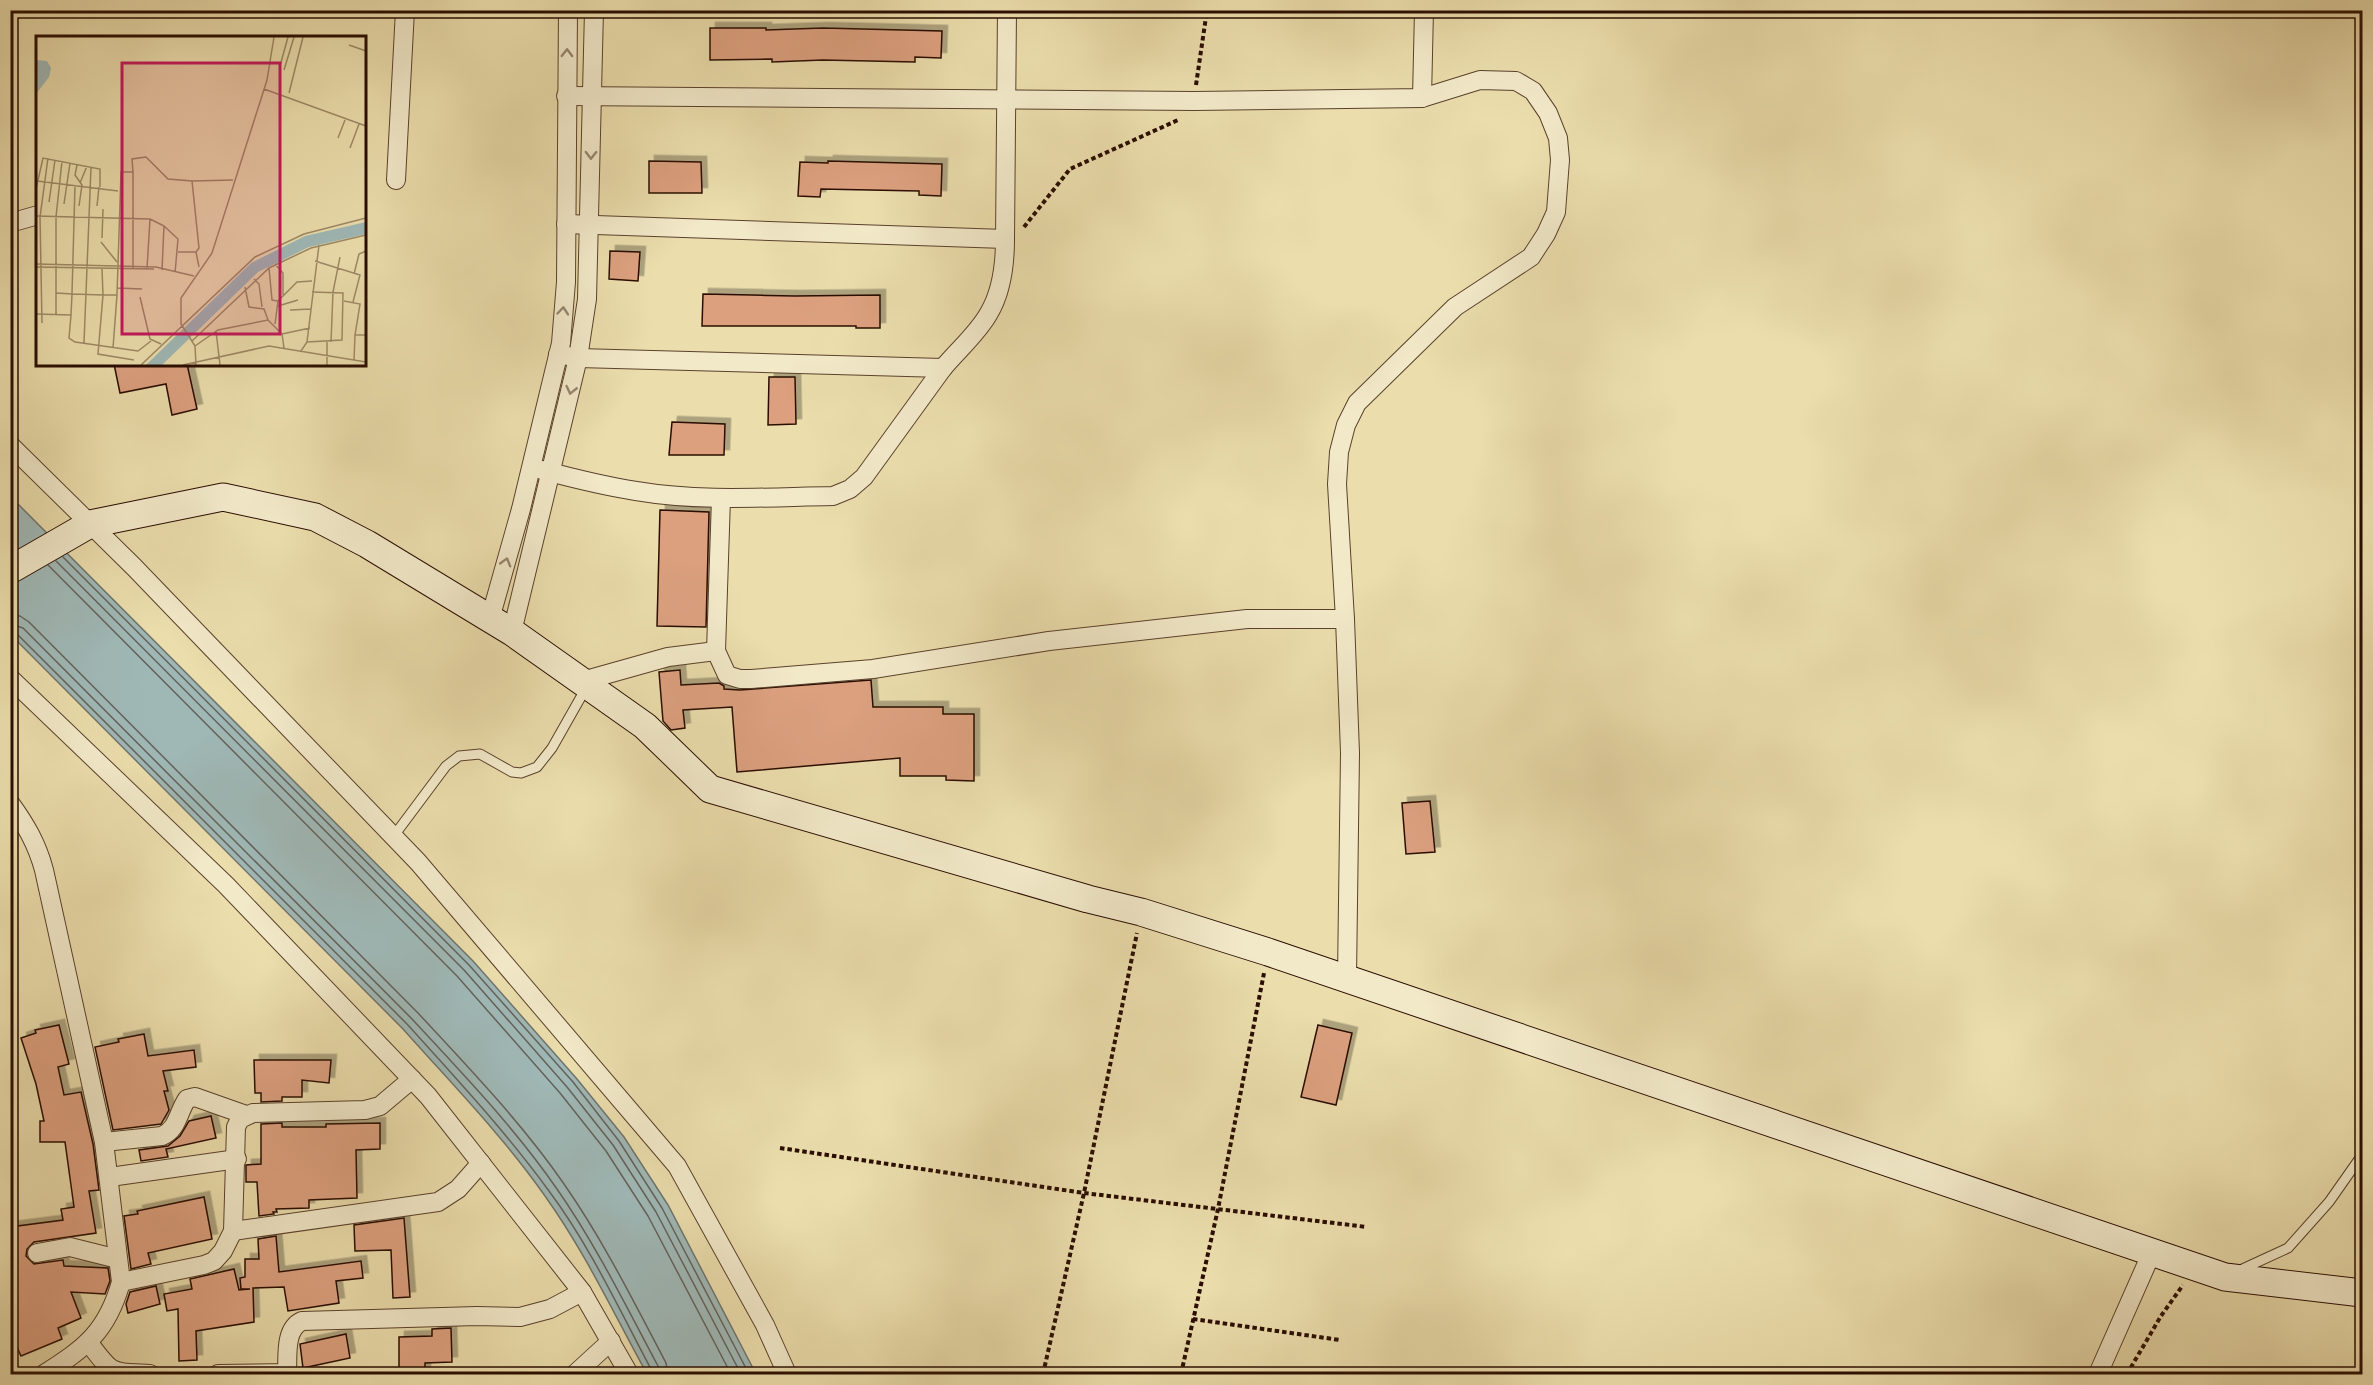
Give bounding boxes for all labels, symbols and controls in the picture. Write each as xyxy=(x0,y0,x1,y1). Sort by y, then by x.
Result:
inset map xyxy=(36,36,366,366)
one-way arrow xyxy=(561,49,573,58)
one-way arrow xyxy=(585,150,597,159)
one-way arrow xyxy=(557,307,570,316)
one-way arrow xyxy=(565,385,578,395)
one-way arrow xyxy=(499,558,511,568)

